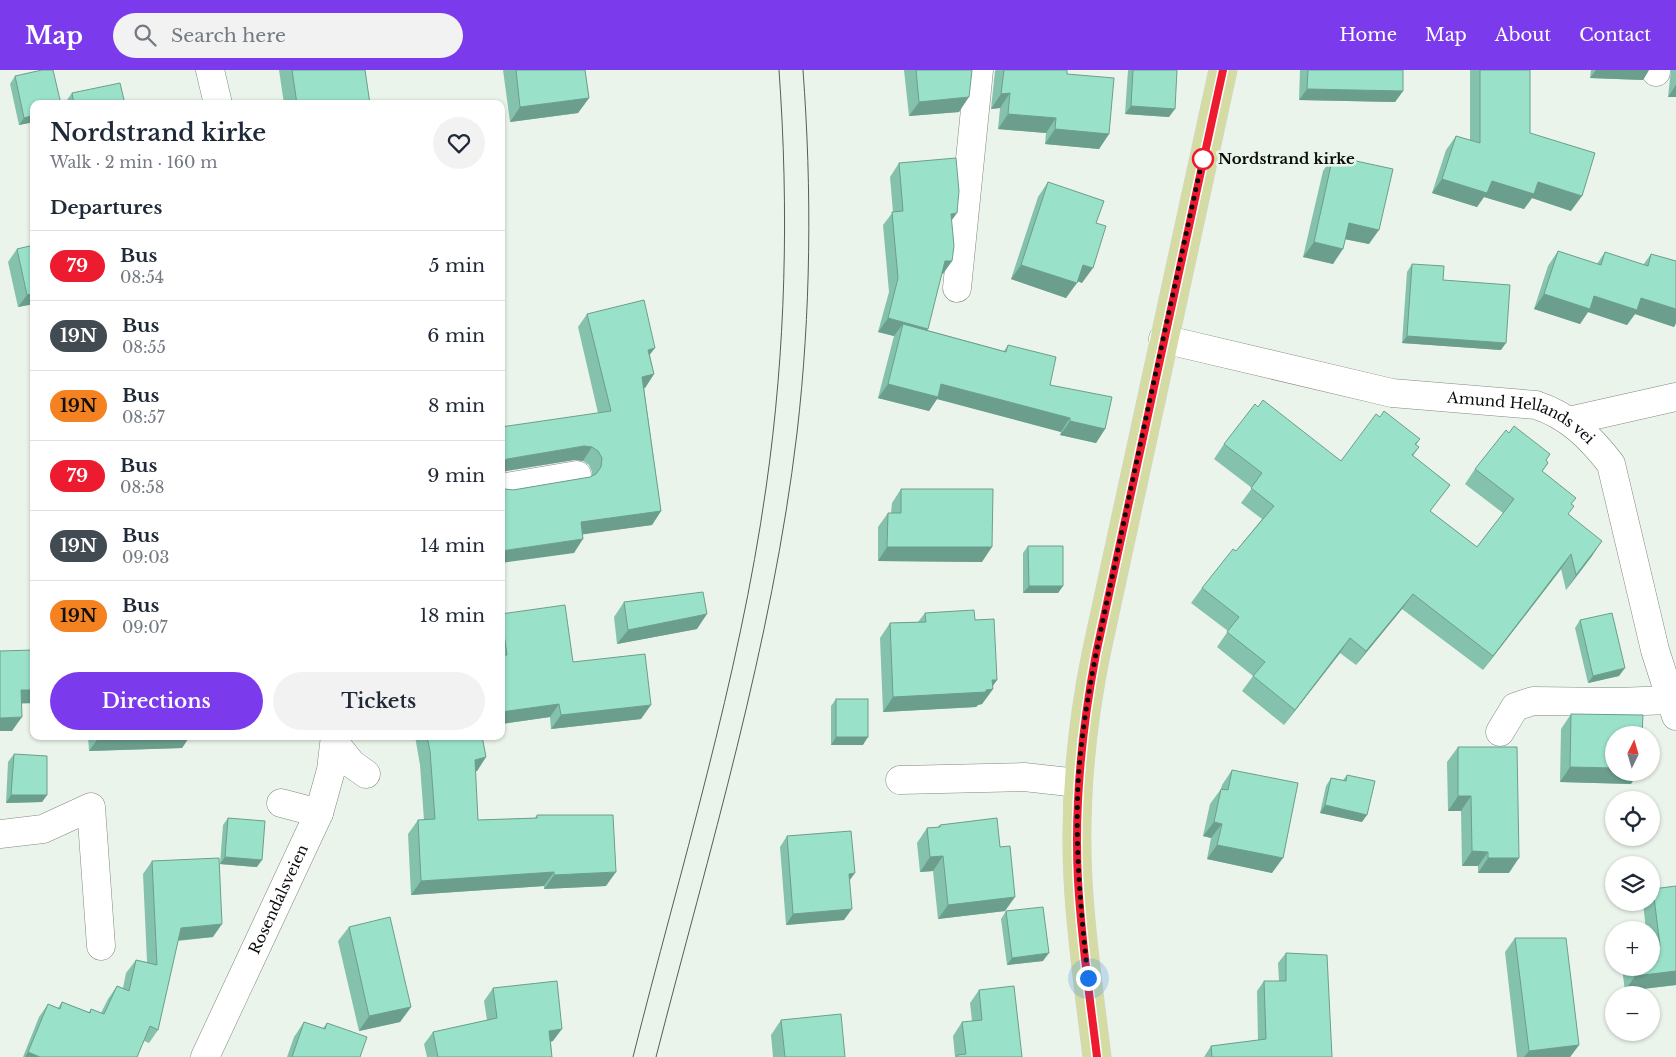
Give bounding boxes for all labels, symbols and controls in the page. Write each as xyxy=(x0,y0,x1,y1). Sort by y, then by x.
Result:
search box xyxy=(113,13,463,58)
text: Map xyxy=(25,21,83,50)
icon: search xyxy=(131,21,159,49)
text: Search here xyxy=(171,24,286,47)
text: Home xyxy=(1339,24,1397,46)
text: Map xyxy=(1425,24,1467,46)
text: About xyxy=(1495,24,1551,46)
text: Contact xyxy=(1579,24,1651,46)
button: heart xyxy=(433,117,485,169)
text: Nordstrand kirke xyxy=(50,118,266,147)
marker: Nordstrand kirke xyxy=(1192,148,1214,170)
place label: Nordstrand kirke xyxy=(1218,149,1355,168)
text: Walk · 2 min · 160 m xyxy=(50,152,217,172)
text: Departures xyxy=(50,196,162,219)
text: Bus xyxy=(120,244,157,267)
text: 5 min xyxy=(429,254,485,277)
text: 79 xyxy=(67,255,88,277)
text: 08:54 xyxy=(120,267,164,287)
text: Bus xyxy=(122,314,159,337)
text: 6 min xyxy=(427,324,485,347)
text: 19N xyxy=(60,325,97,347)
text: 08:55 xyxy=(122,337,166,357)
text: Bus xyxy=(122,384,159,407)
street label: Amund Hellands vei xyxy=(1446,388,1599,448)
text: 8 min xyxy=(428,394,485,417)
text: 19N xyxy=(60,395,97,417)
text: 08:57 xyxy=(122,407,165,427)
text: Bus xyxy=(120,454,157,477)
text: 9 min xyxy=(427,464,485,487)
text: 79 xyxy=(67,465,88,487)
text: 08:58 xyxy=(120,477,164,497)
text: Bus xyxy=(122,524,159,547)
text: 14 min xyxy=(420,534,485,557)
text: 19N xyxy=(60,535,97,557)
text: 09:03 xyxy=(122,547,169,567)
text: Bus xyxy=(122,594,159,617)
text: 18 min xyxy=(420,604,485,627)
text: 19N xyxy=(60,605,97,627)
text: 09:07 xyxy=(122,617,168,637)
button: Directions xyxy=(50,672,263,730)
button: Tickets xyxy=(273,672,485,730)
north arrow xyxy=(1605,726,1660,781)
map controls xyxy=(1605,726,1660,1041)
button: locate xyxy=(1605,791,1660,846)
street label: Rosendalsveien xyxy=(244,841,312,957)
button: layers xyxy=(1605,856,1660,911)
button: + xyxy=(1605,921,1660,976)
your location xyxy=(1076,966,1101,991)
button: − xyxy=(1605,986,1660,1041)

